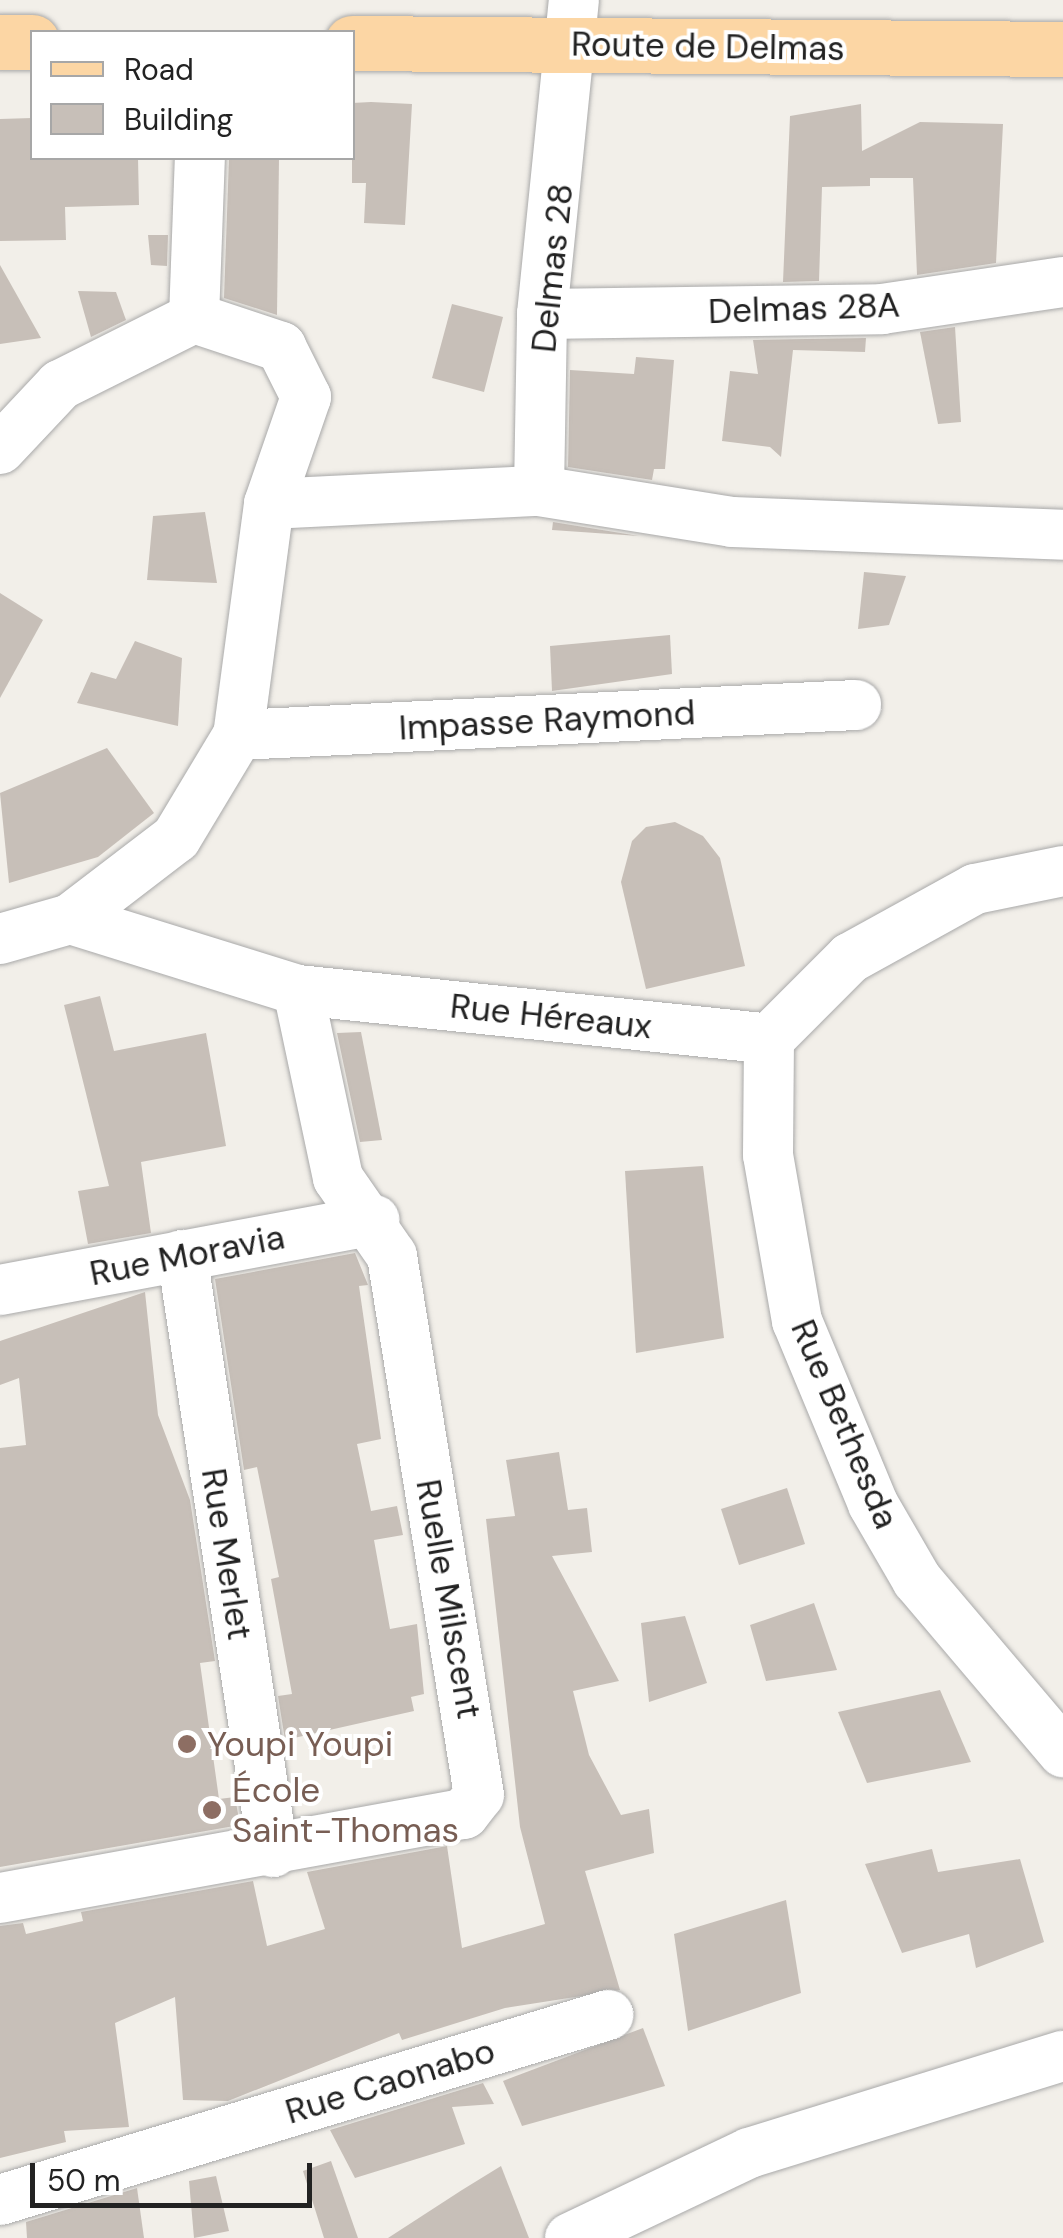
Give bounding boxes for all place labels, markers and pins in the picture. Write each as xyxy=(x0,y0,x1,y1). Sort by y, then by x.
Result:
place label: Youpi Youpi xyxy=(207,1723,393,1765)
marker: Youpi Youpi xyxy=(176,1733,198,1755)
place label: École Saint-Thomas xyxy=(232,1769,459,1851)
marker: École Saint-Thomas xyxy=(201,1799,223,1821)

